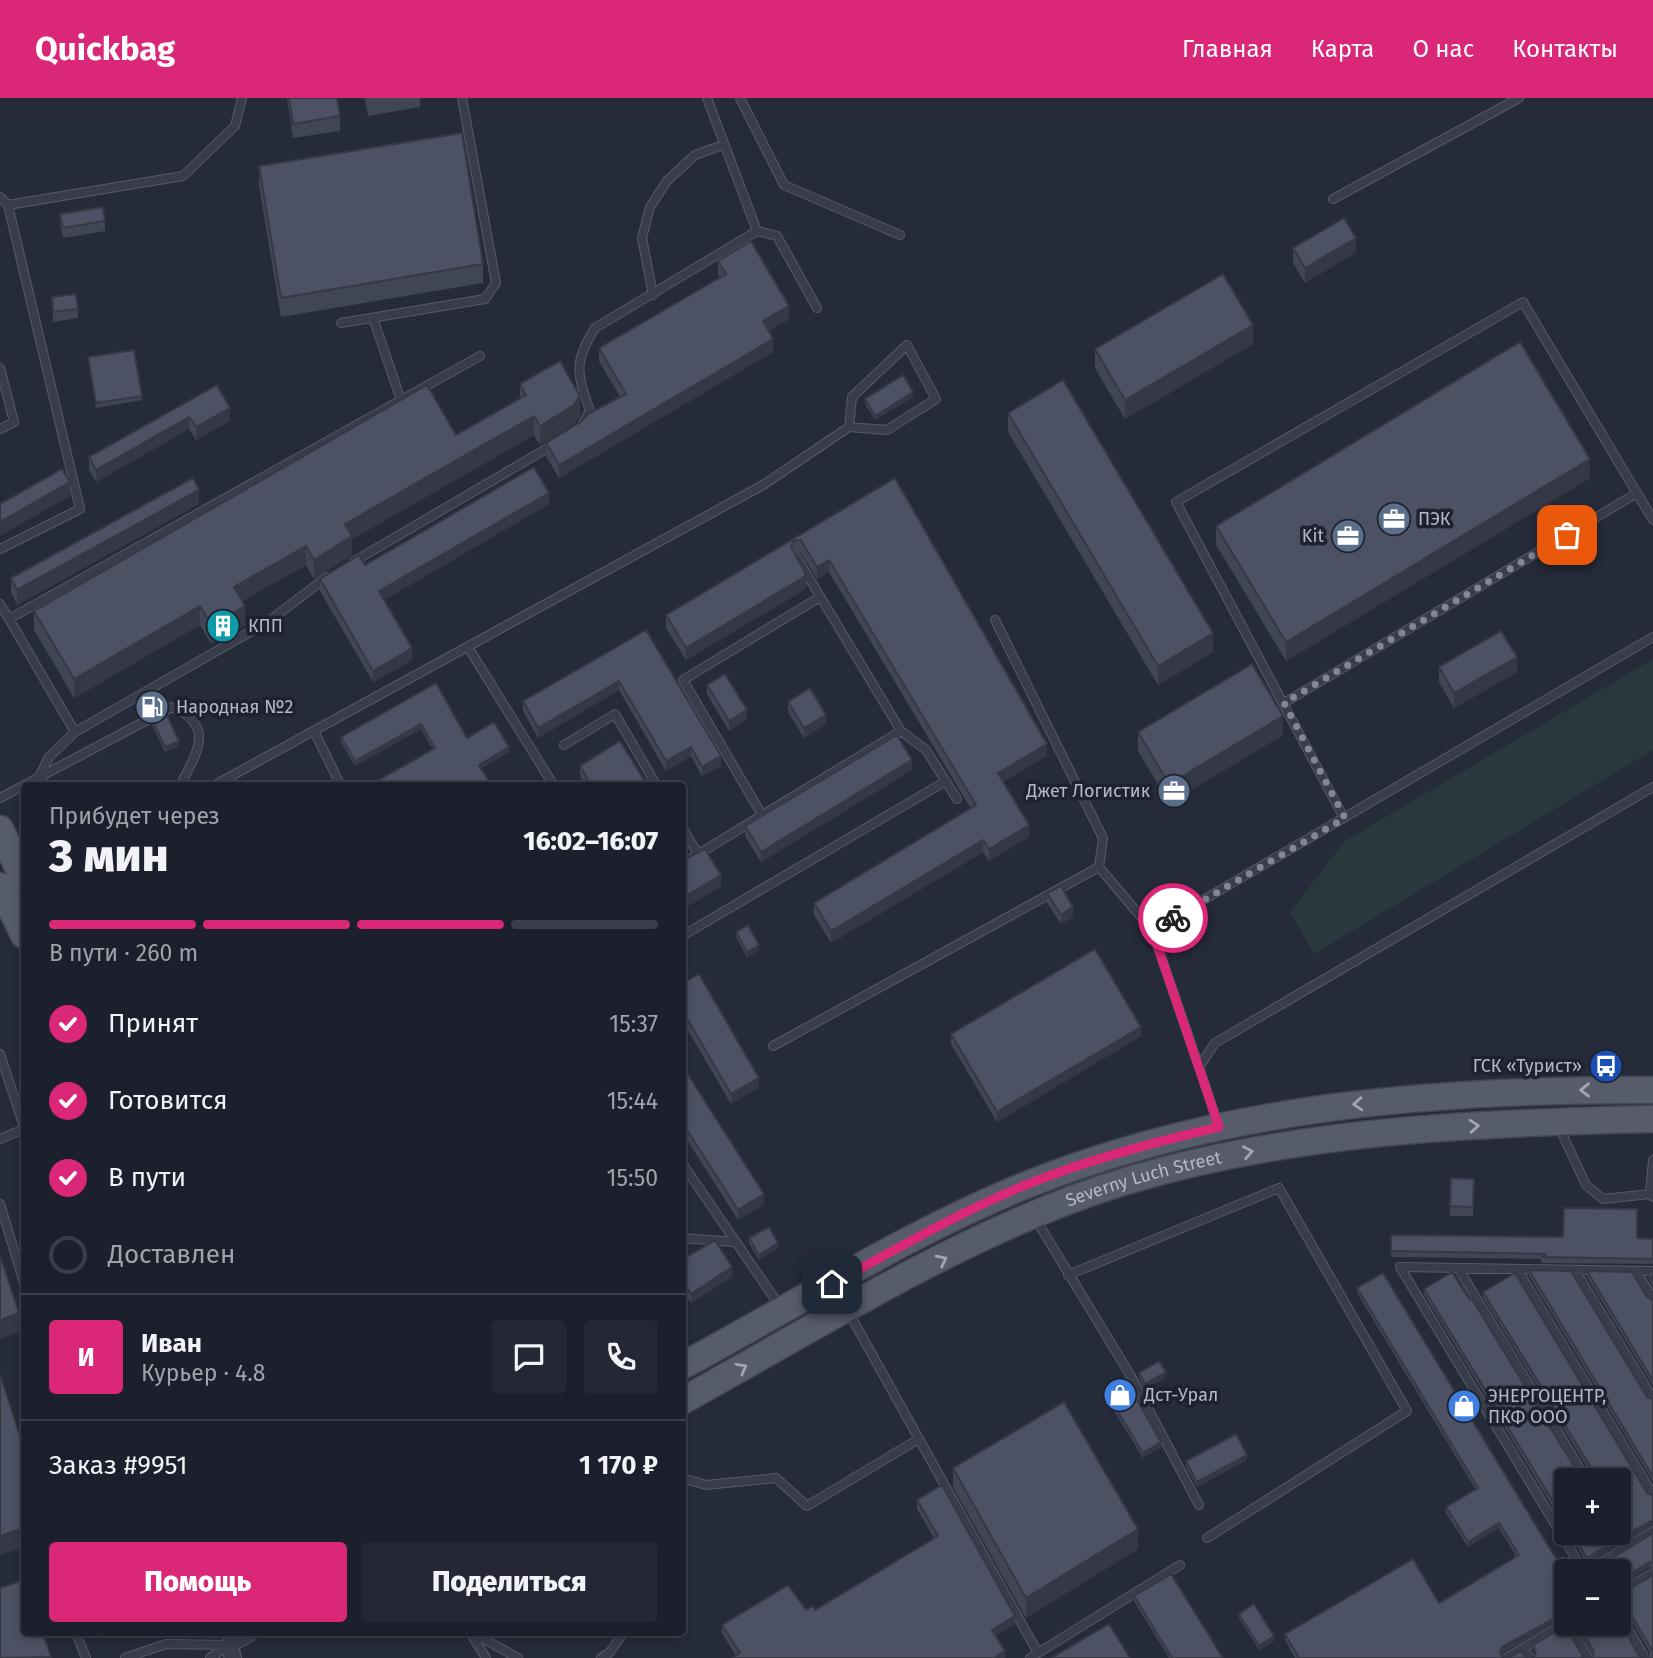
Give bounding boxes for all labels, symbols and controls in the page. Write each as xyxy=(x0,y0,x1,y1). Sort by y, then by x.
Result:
text: Quickbag xyxy=(35,29,175,69)
text: Главная xyxy=(1182,35,1273,63)
text: Карта xyxy=(1311,35,1374,63)
text: О нас xyxy=(1412,35,1474,63)
text: Контакты xyxy=(1512,35,1618,63)
office icon: ПЭК xyxy=(1375,500,1413,538)
pin xyxy=(1537,505,1597,565)
place label: ПЭК xyxy=(1418,508,1451,530)
icon: bag xyxy=(1548,516,1586,554)
office icon: Kit xyxy=(1329,517,1367,555)
place label: Kit xyxy=(1302,525,1324,547)
building icon: КПП xyxy=(204,607,242,645)
place label: КПП xyxy=(248,615,283,637)
fuel station icon: Народная №2 xyxy=(133,688,171,726)
place label: Народная №2 xyxy=(176,696,293,718)
office icon: Джет Логистик xyxy=(1155,772,1193,810)
place label: Джет Логистик xyxy=(1025,780,1151,802)
text: Прибудет через xyxy=(49,802,220,830)
text: 16:02–16:07 xyxy=(523,826,658,857)
text: 3 мин xyxy=(49,828,169,883)
courier xyxy=(1138,883,1208,953)
icon: bike xyxy=(1154,899,1192,937)
text: В пути · 260 m xyxy=(49,939,198,967)
icon: check xyxy=(49,1005,87,1043)
text: Принят xyxy=(108,1008,198,1039)
text: 15:37 xyxy=(609,1010,658,1038)
bus stop icon: ГСК «Турист» xyxy=(1587,1047,1625,1085)
place label: ГСК «Турист» xyxy=(1473,1055,1582,1077)
icon: check xyxy=(49,1082,87,1120)
one-way arrow xyxy=(1579,1083,1590,1098)
text: Готовится xyxy=(108,1085,228,1116)
text: 15:44 xyxy=(607,1087,658,1115)
one-way arrow xyxy=(1352,1096,1363,1111)
one-way arrow xyxy=(1469,1119,1480,1134)
one-way arrow xyxy=(1242,1145,1254,1160)
street label: Severny Luch Street xyxy=(1062,1146,1224,1212)
icon: check xyxy=(49,1159,87,1197)
text: В пути xyxy=(108,1162,186,1193)
text: 15:50 xyxy=(607,1164,658,1192)
text: Доставлен xyxy=(108,1239,235,1270)
pin xyxy=(802,1254,862,1314)
one-way arrow xyxy=(935,1254,948,1268)
icon: home xyxy=(813,1265,851,1303)
button: chat xyxy=(492,1320,566,1394)
button: phone xyxy=(584,1320,658,1394)
text: Иван xyxy=(141,1328,202,1359)
text: И xyxy=(77,1342,95,1373)
text: Курьер · 4.8 xyxy=(141,1359,266,1387)
one-way arrow xyxy=(735,1363,748,1376)
shop icon: Дст-Урал xyxy=(1101,1376,1139,1414)
place label: Дст-Урал xyxy=(1143,1384,1218,1406)
place label: ЭНЕРГОЦЕНТР, ПКФ ООО xyxy=(1488,1385,1606,1428)
shop icon: ЭНЕРГОЦЕНТР, ПКФ ООО xyxy=(1445,1387,1483,1425)
text: Заказ #9951 xyxy=(49,1450,188,1481)
text: 1 170 ₽ xyxy=(579,1450,658,1481)
map controls xyxy=(1554,1468,1631,1636)
button: + xyxy=(1554,1468,1631,1545)
button: Помощь xyxy=(49,1542,347,1622)
button: Поделиться xyxy=(361,1542,658,1622)
button: − xyxy=(1554,1559,1631,1636)

